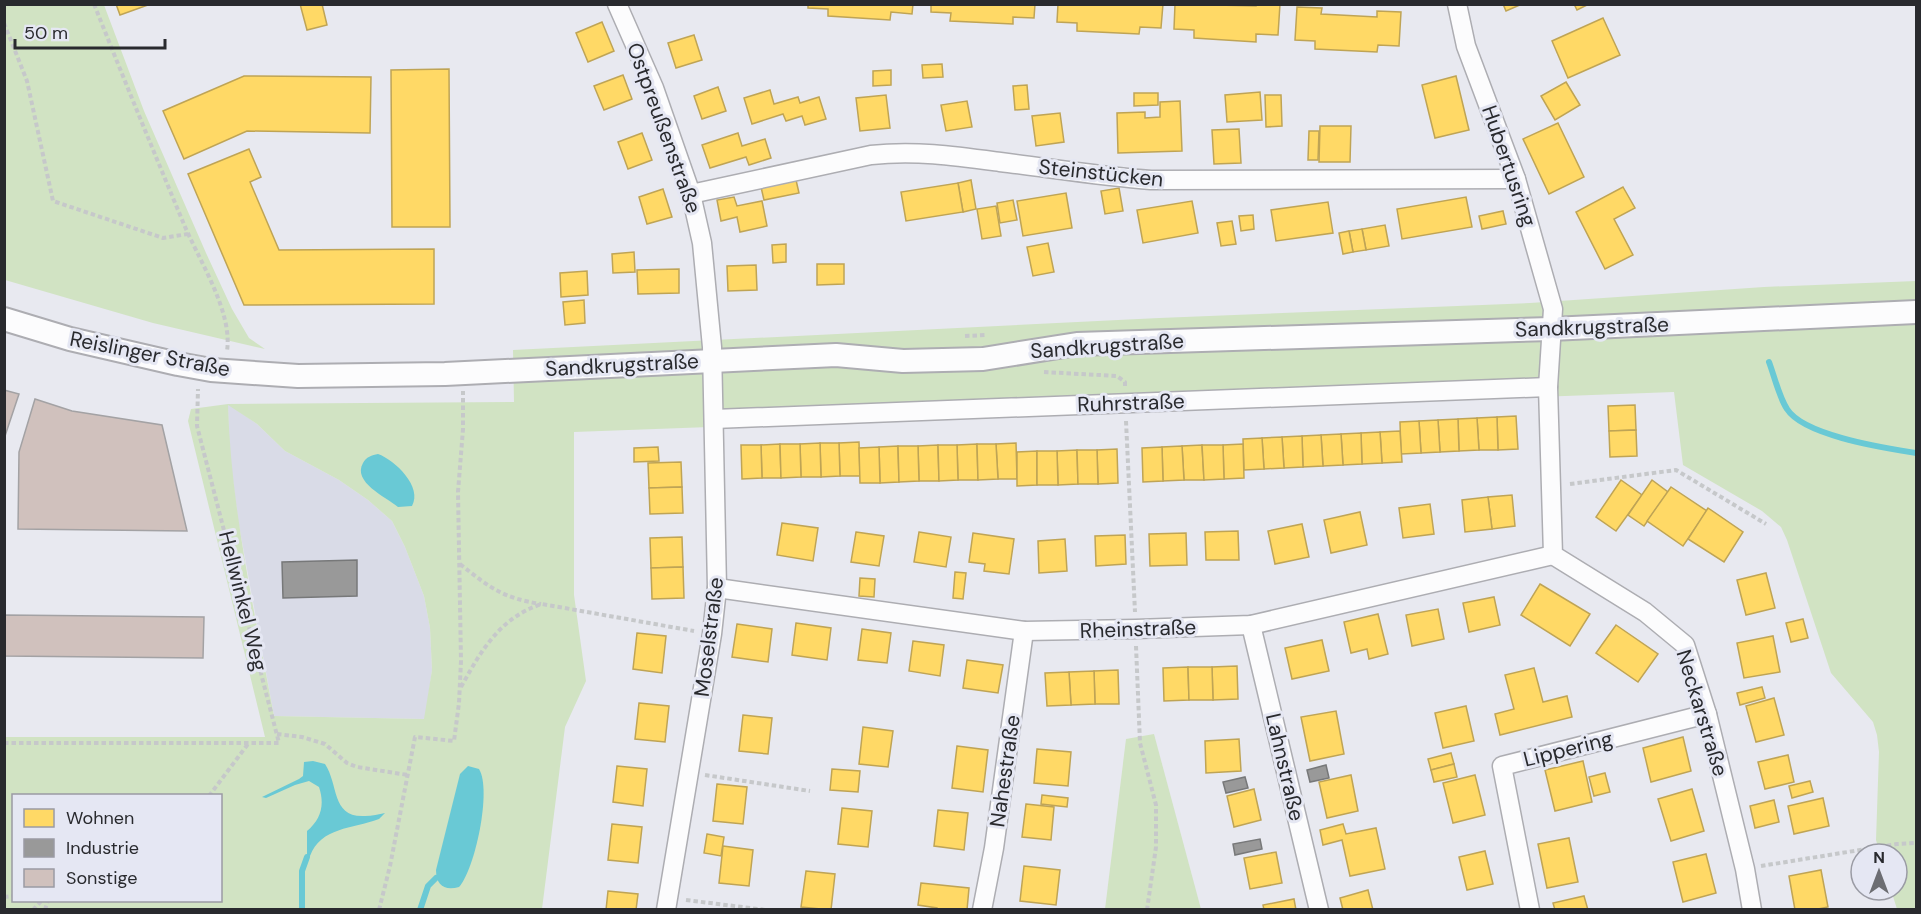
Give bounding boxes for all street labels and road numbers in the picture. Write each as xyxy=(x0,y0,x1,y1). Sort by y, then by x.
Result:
street label: Ostpreußenstraße xyxy=(620,39,708,217)
street label: Hubertusring xyxy=(1475,102,1543,231)
street label: Steinstücken xyxy=(1037,153,1165,193)
street label: Sandkrugstraße xyxy=(1515,310,1669,344)
street label: Reislinger Straße xyxy=(67,325,233,383)
street label: Sandkrugstraße xyxy=(1029,327,1185,365)
street label: Sandkrugstraße xyxy=(544,347,700,383)
street label: Ruhrstraße xyxy=(1077,387,1185,419)
street label: Hellwinkel Weg xyxy=(212,528,274,674)
street label: Moselstraße xyxy=(688,576,730,698)
street label: Rheinstraße xyxy=(1079,613,1197,645)
street label: Neckarstraße xyxy=(1669,646,1735,780)
street label: Lahnstraße xyxy=(1259,710,1311,824)
street label: Nahestraße xyxy=(983,713,1027,829)
street label: Lippering xyxy=(1521,724,1616,774)

